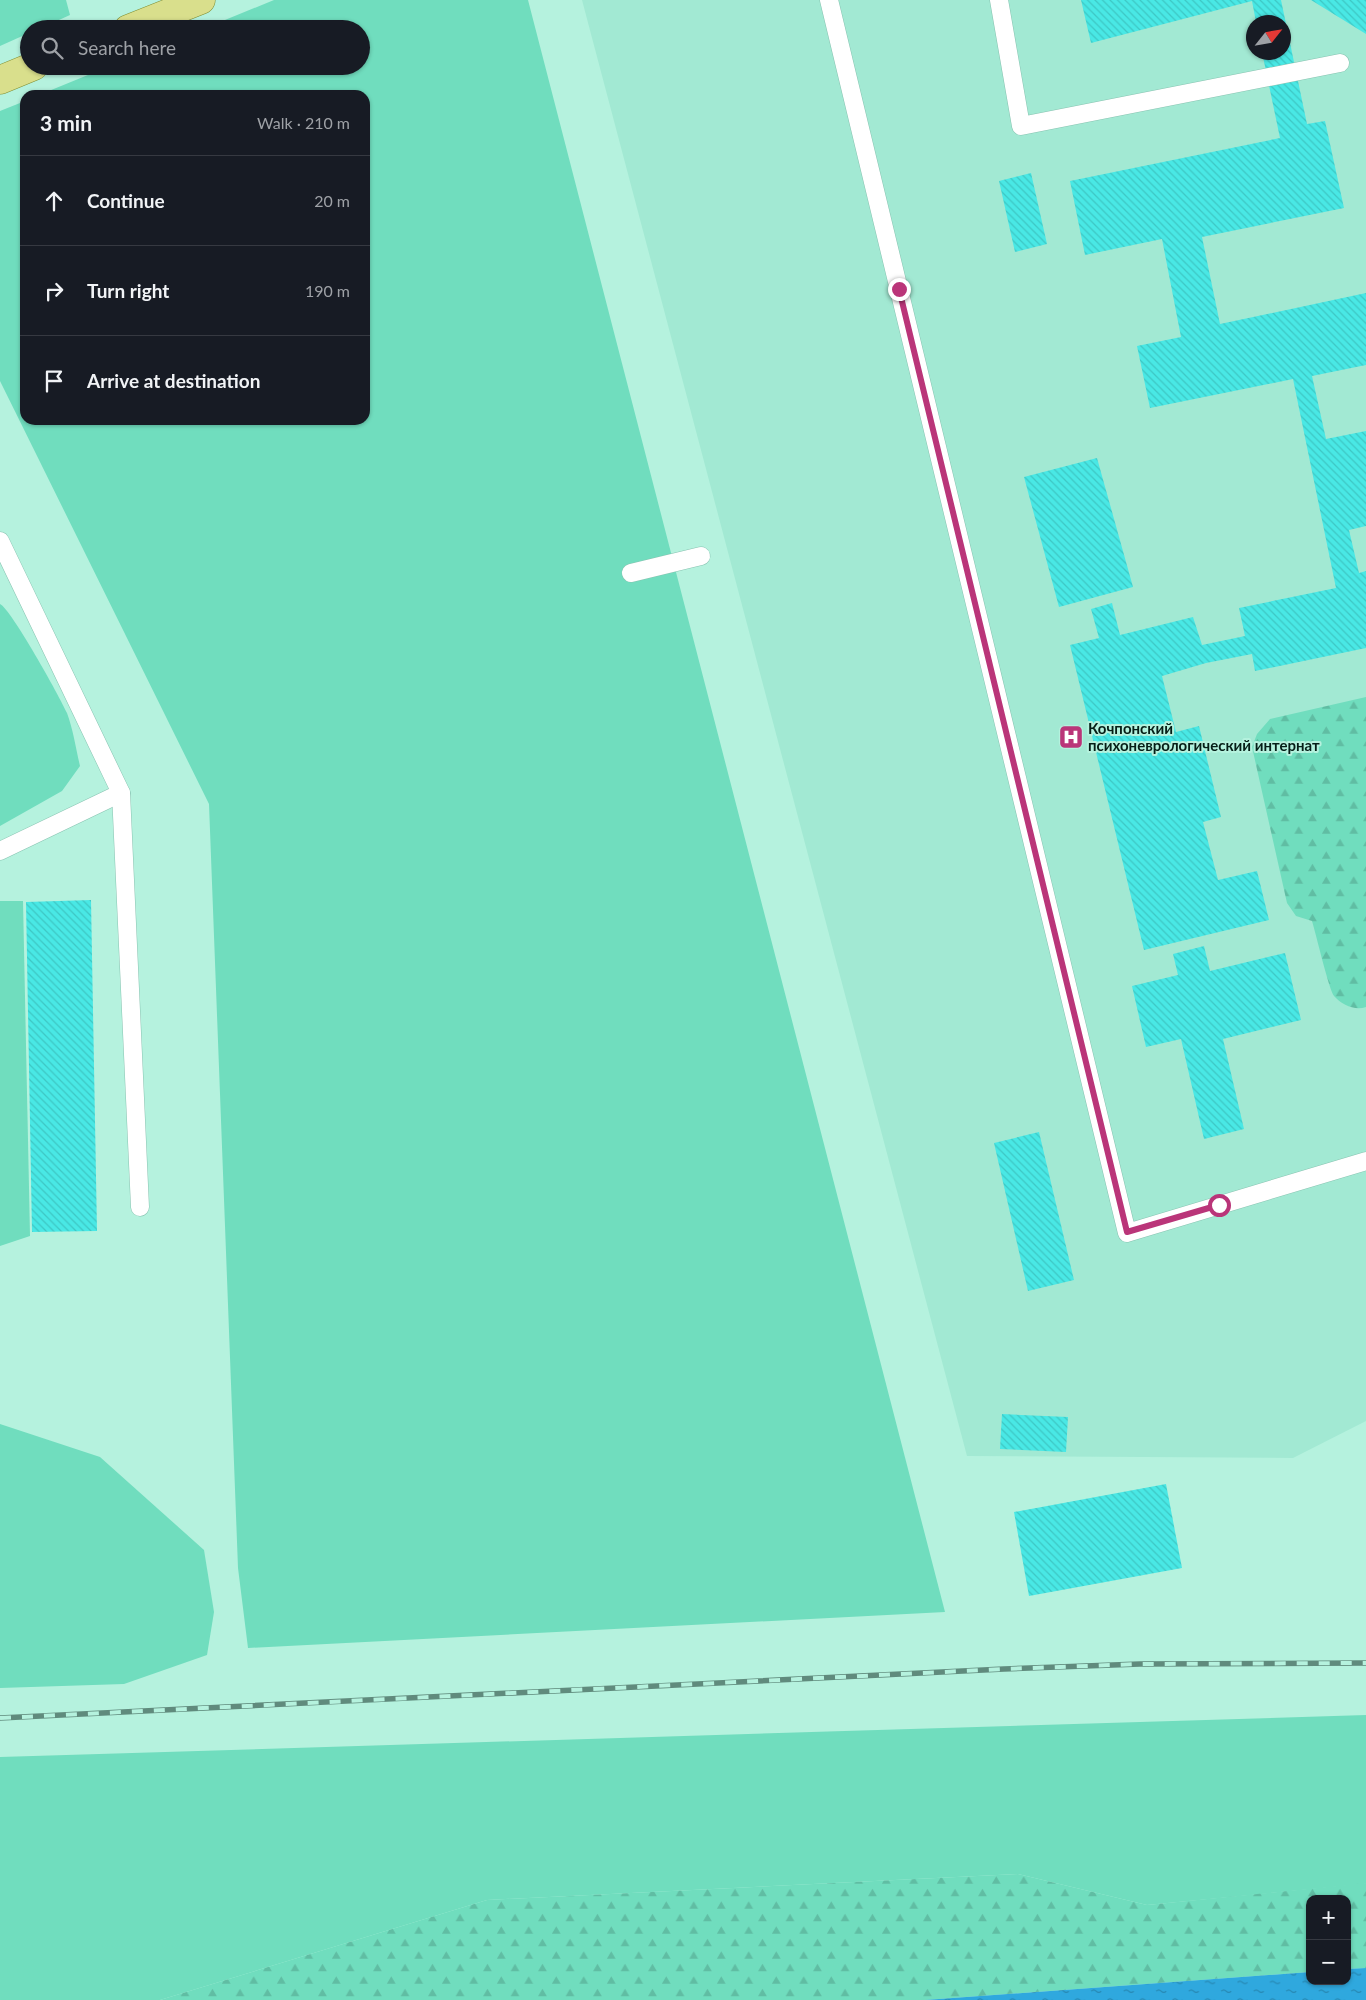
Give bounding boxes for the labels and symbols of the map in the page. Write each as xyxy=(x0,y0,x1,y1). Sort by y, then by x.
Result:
north arrow xyxy=(1246,15,1291,60)
route end xyxy=(888,278,911,301)
place label: Кочпонский психоневрологический интернат xyxy=(1088,719,1320,754)
hospital icon: Кочпонский психоневрологический интернат xyxy=(1058,724,1084,750)
route start xyxy=(1208,1194,1231,1217)

